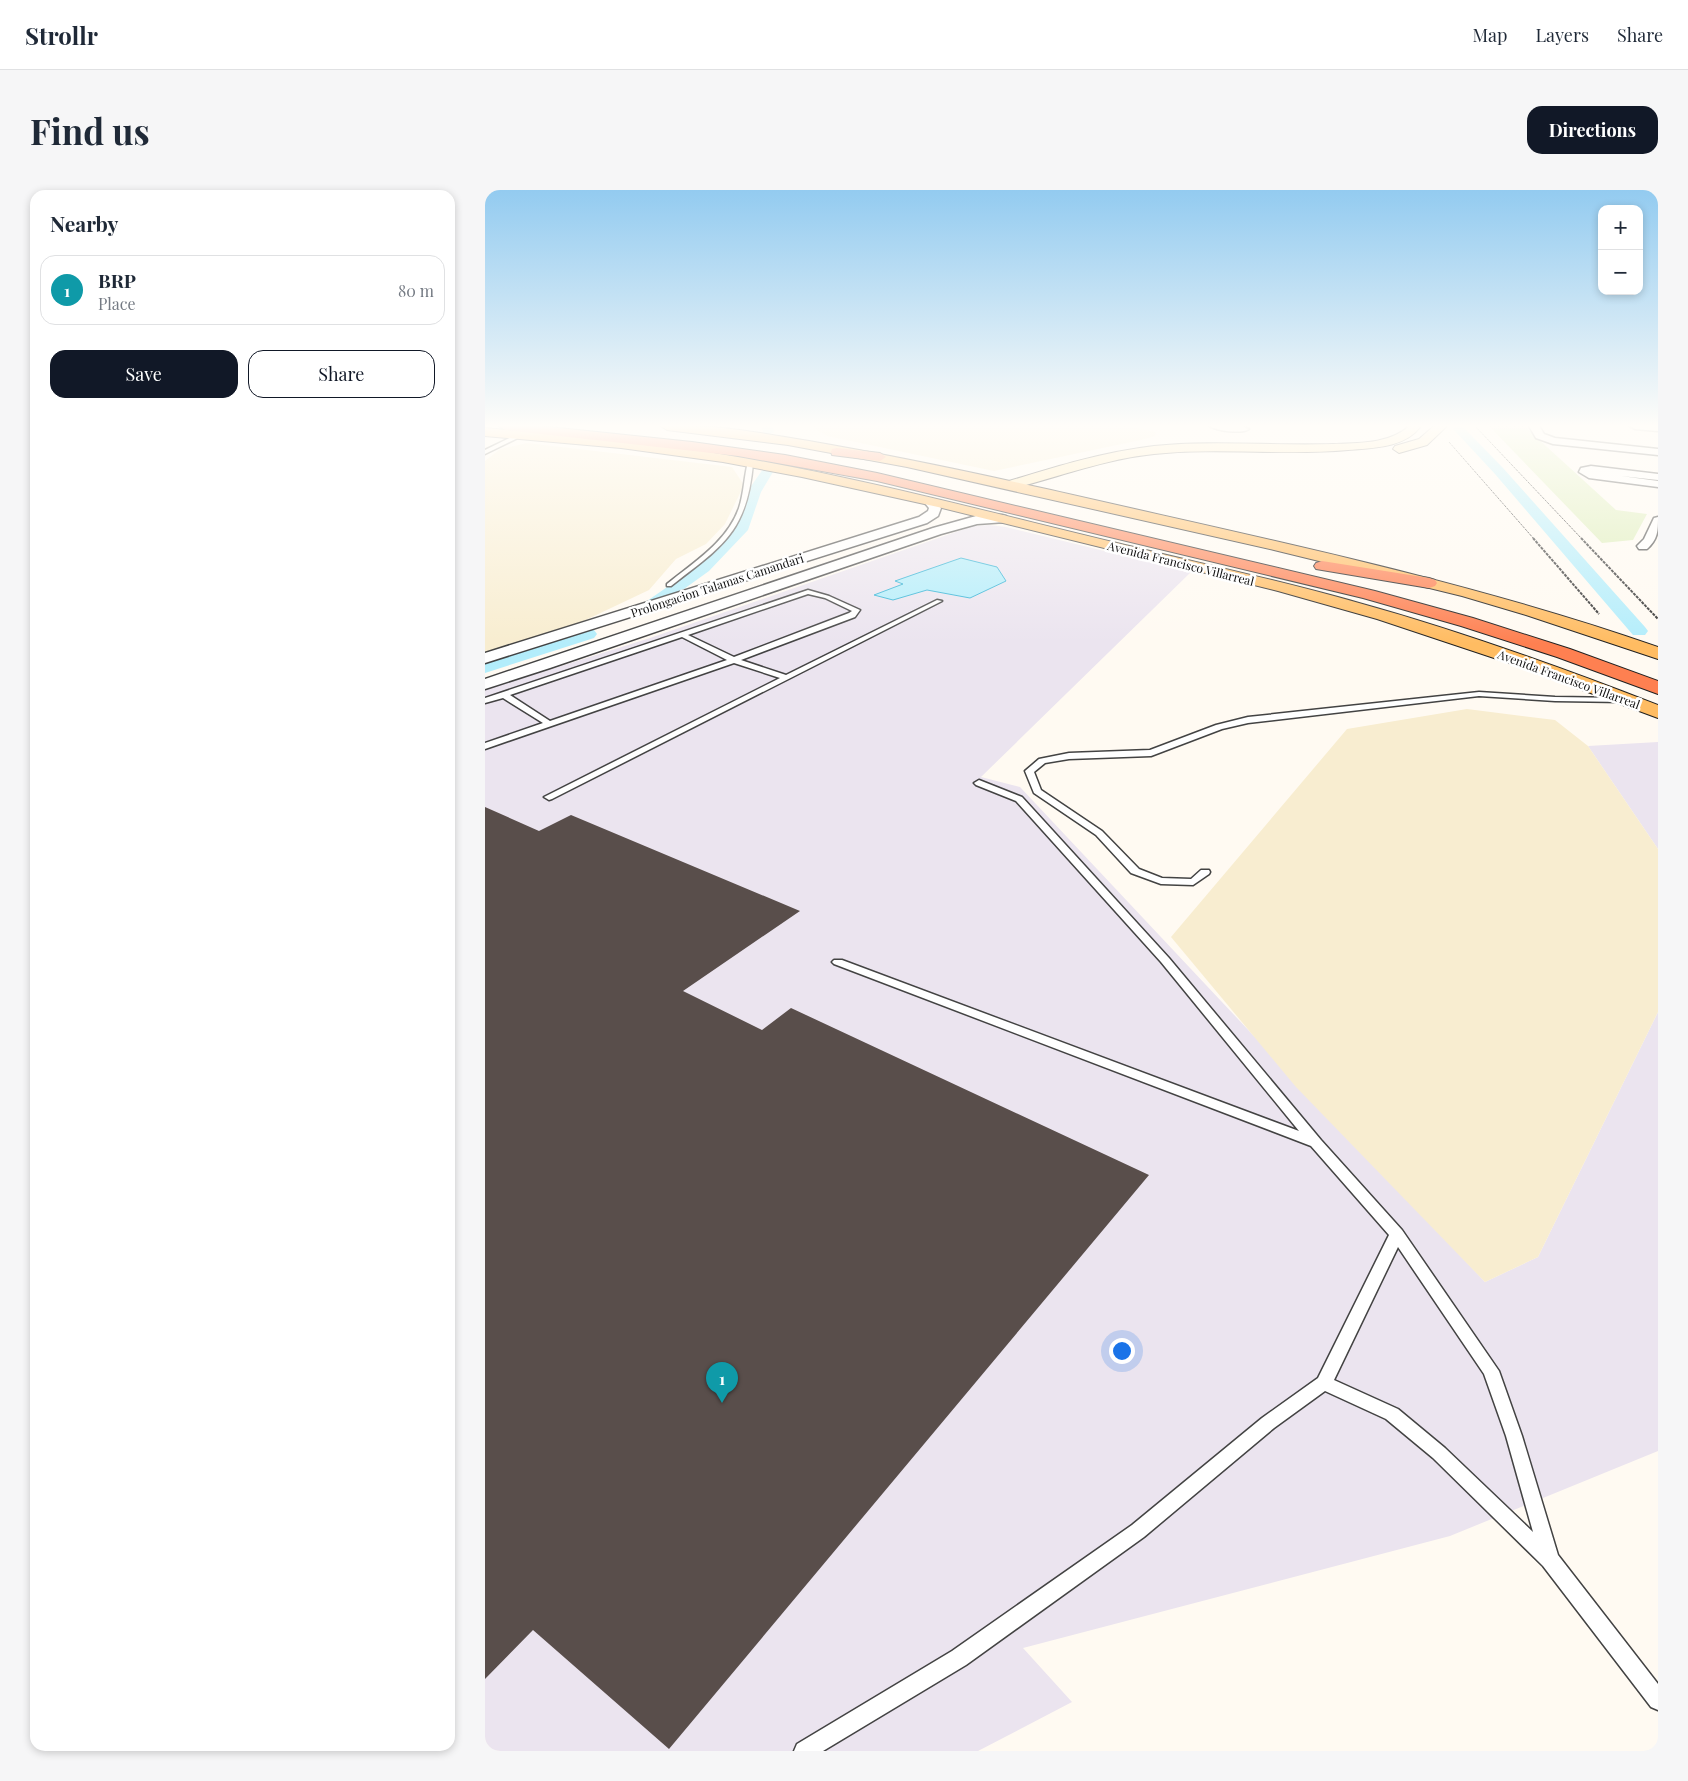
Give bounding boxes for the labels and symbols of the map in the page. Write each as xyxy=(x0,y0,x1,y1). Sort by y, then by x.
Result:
street label: Avenida Francisco Villarreal xyxy=(1105,537,1256,589)
street label: Prolongacion Talamas Camandari xyxy=(628,549,806,621)
street label: Avenida Francisco Villarreal xyxy=(1495,645,1643,712)
your location xyxy=(1109,1338,1135,1364)
pin: 1 xyxy=(706,1362,738,1403)

